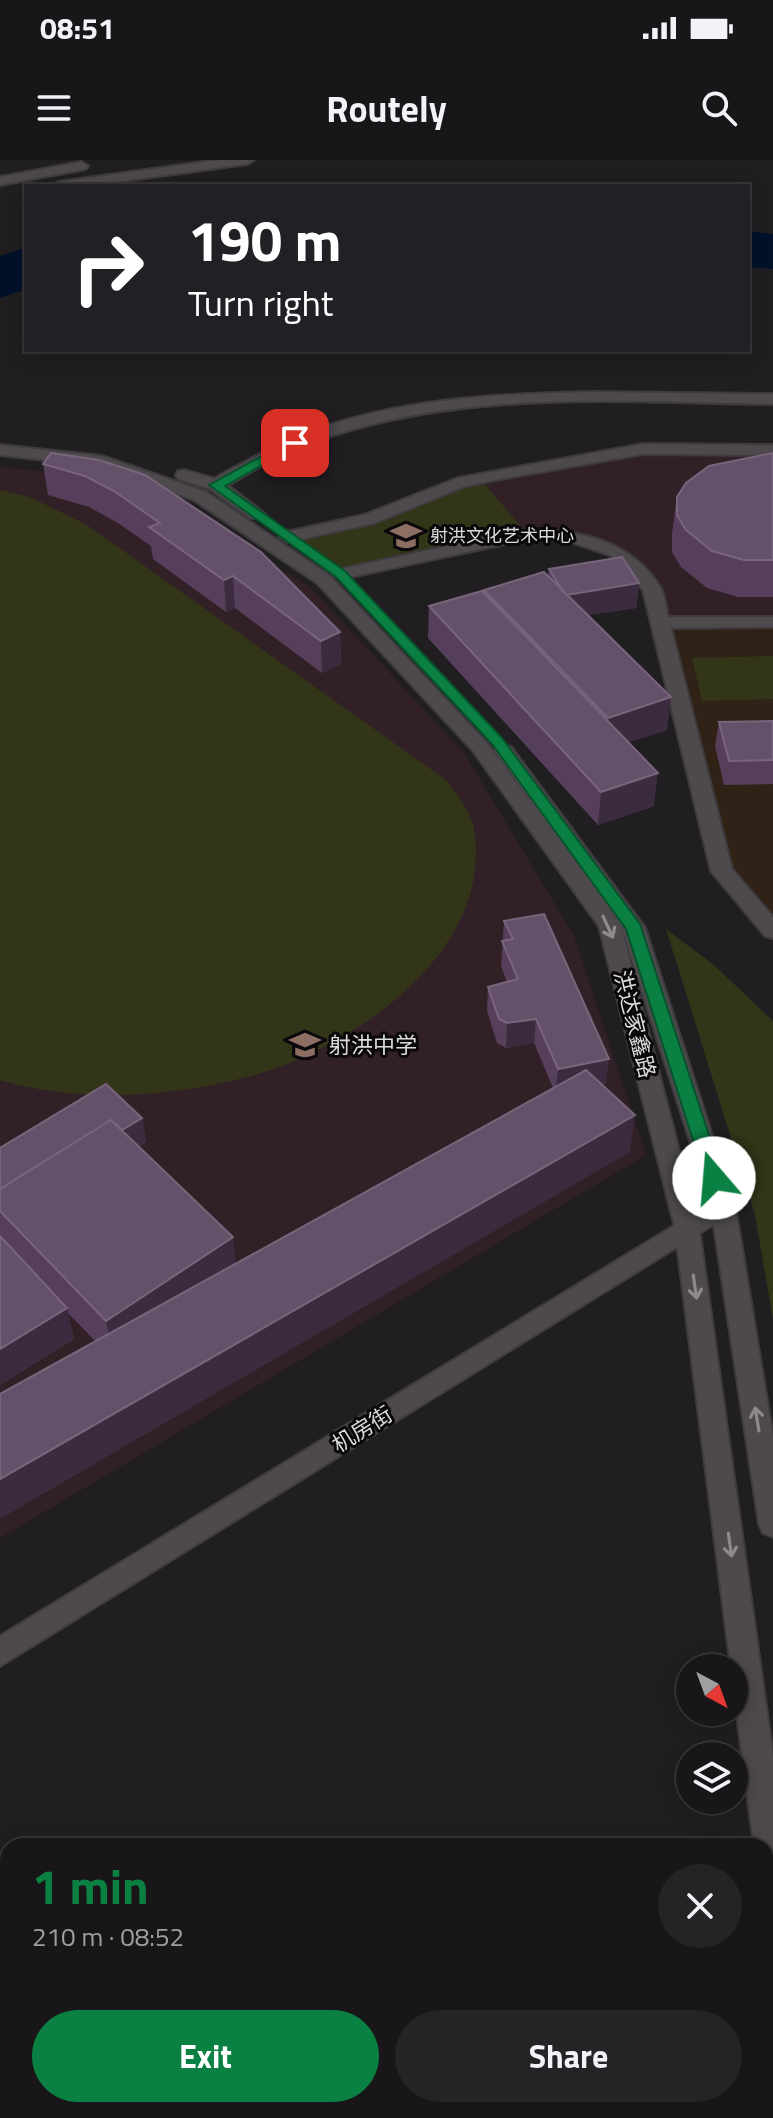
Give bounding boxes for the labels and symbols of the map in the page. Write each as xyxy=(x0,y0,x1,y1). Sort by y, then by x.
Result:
pin xyxy=(261,409,329,477)
school or university icon: 射洪文化艺术中心 xyxy=(389,519,423,553)
place label: 射洪文化艺术中心 xyxy=(430,522,574,549)
one-way arrow xyxy=(601,914,616,938)
street label: 洪达家鑫路 xyxy=(605,967,665,1081)
school or university icon: 射洪中学 xyxy=(288,1028,322,1062)
place label: 射洪中学 xyxy=(329,1028,417,1062)
position arrow xyxy=(672,1136,756,1220)
one-way arrow xyxy=(688,1274,703,1299)
street label: 机房街 xyxy=(325,1397,399,1461)
one-way arrow xyxy=(748,1407,763,1433)
one-way arrow xyxy=(722,1531,737,1558)
north arrow xyxy=(676,1654,748,1726)

